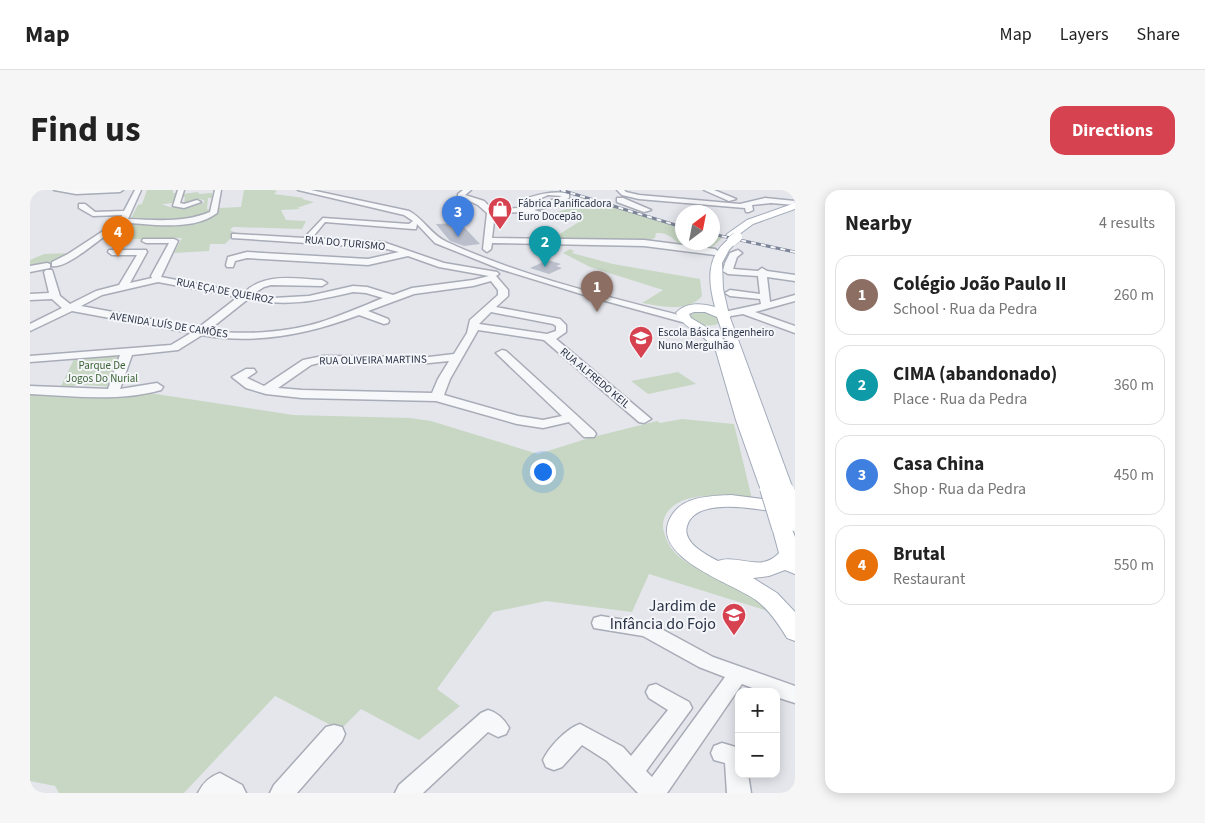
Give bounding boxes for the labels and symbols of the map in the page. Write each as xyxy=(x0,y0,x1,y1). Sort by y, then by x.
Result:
pin: 3 xyxy=(442,196,474,237)
shop icon: Fábrica Panificadora Euro Docepão xyxy=(487,196,513,230)
place label: Fábrica Panificadora Euro Docepão xyxy=(518,196,611,224)
north arrow xyxy=(675,205,720,250)
pin: 4 xyxy=(102,216,134,257)
pin: 2 xyxy=(529,226,561,267)
street label: RUA DO TURISMO xyxy=(304,232,386,254)
pin: 1 xyxy=(581,271,613,312)
street label: RUA EÇA DE QUEIROZ xyxy=(175,274,275,308)
street label: AVENIDA LUÍS DE CAMÕES xyxy=(109,308,229,342)
school or university icon: Escola Básica Engenheiro Nuno Mergulhão xyxy=(628,325,654,359)
place label: Escola Básica Engenheiro Nuno Mergulhão xyxy=(658,325,774,353)
street label: RUA ALFREDO KEIL xyxy=(557,344,634,412)
street label: RUA OLIVEIRA MARTINS xyxy=(319,352,427,368)
park label: Parque De Jogos Do Nurial xyxy=(66,358,138,386)
your location xyxy=(530,459,556,485)
place label: Jardim de Infância do Fojo xyxy=(610,595,716,635)
school or university icon: Jardim de Infância do Fojo xyxy=(721,602,747,636)

